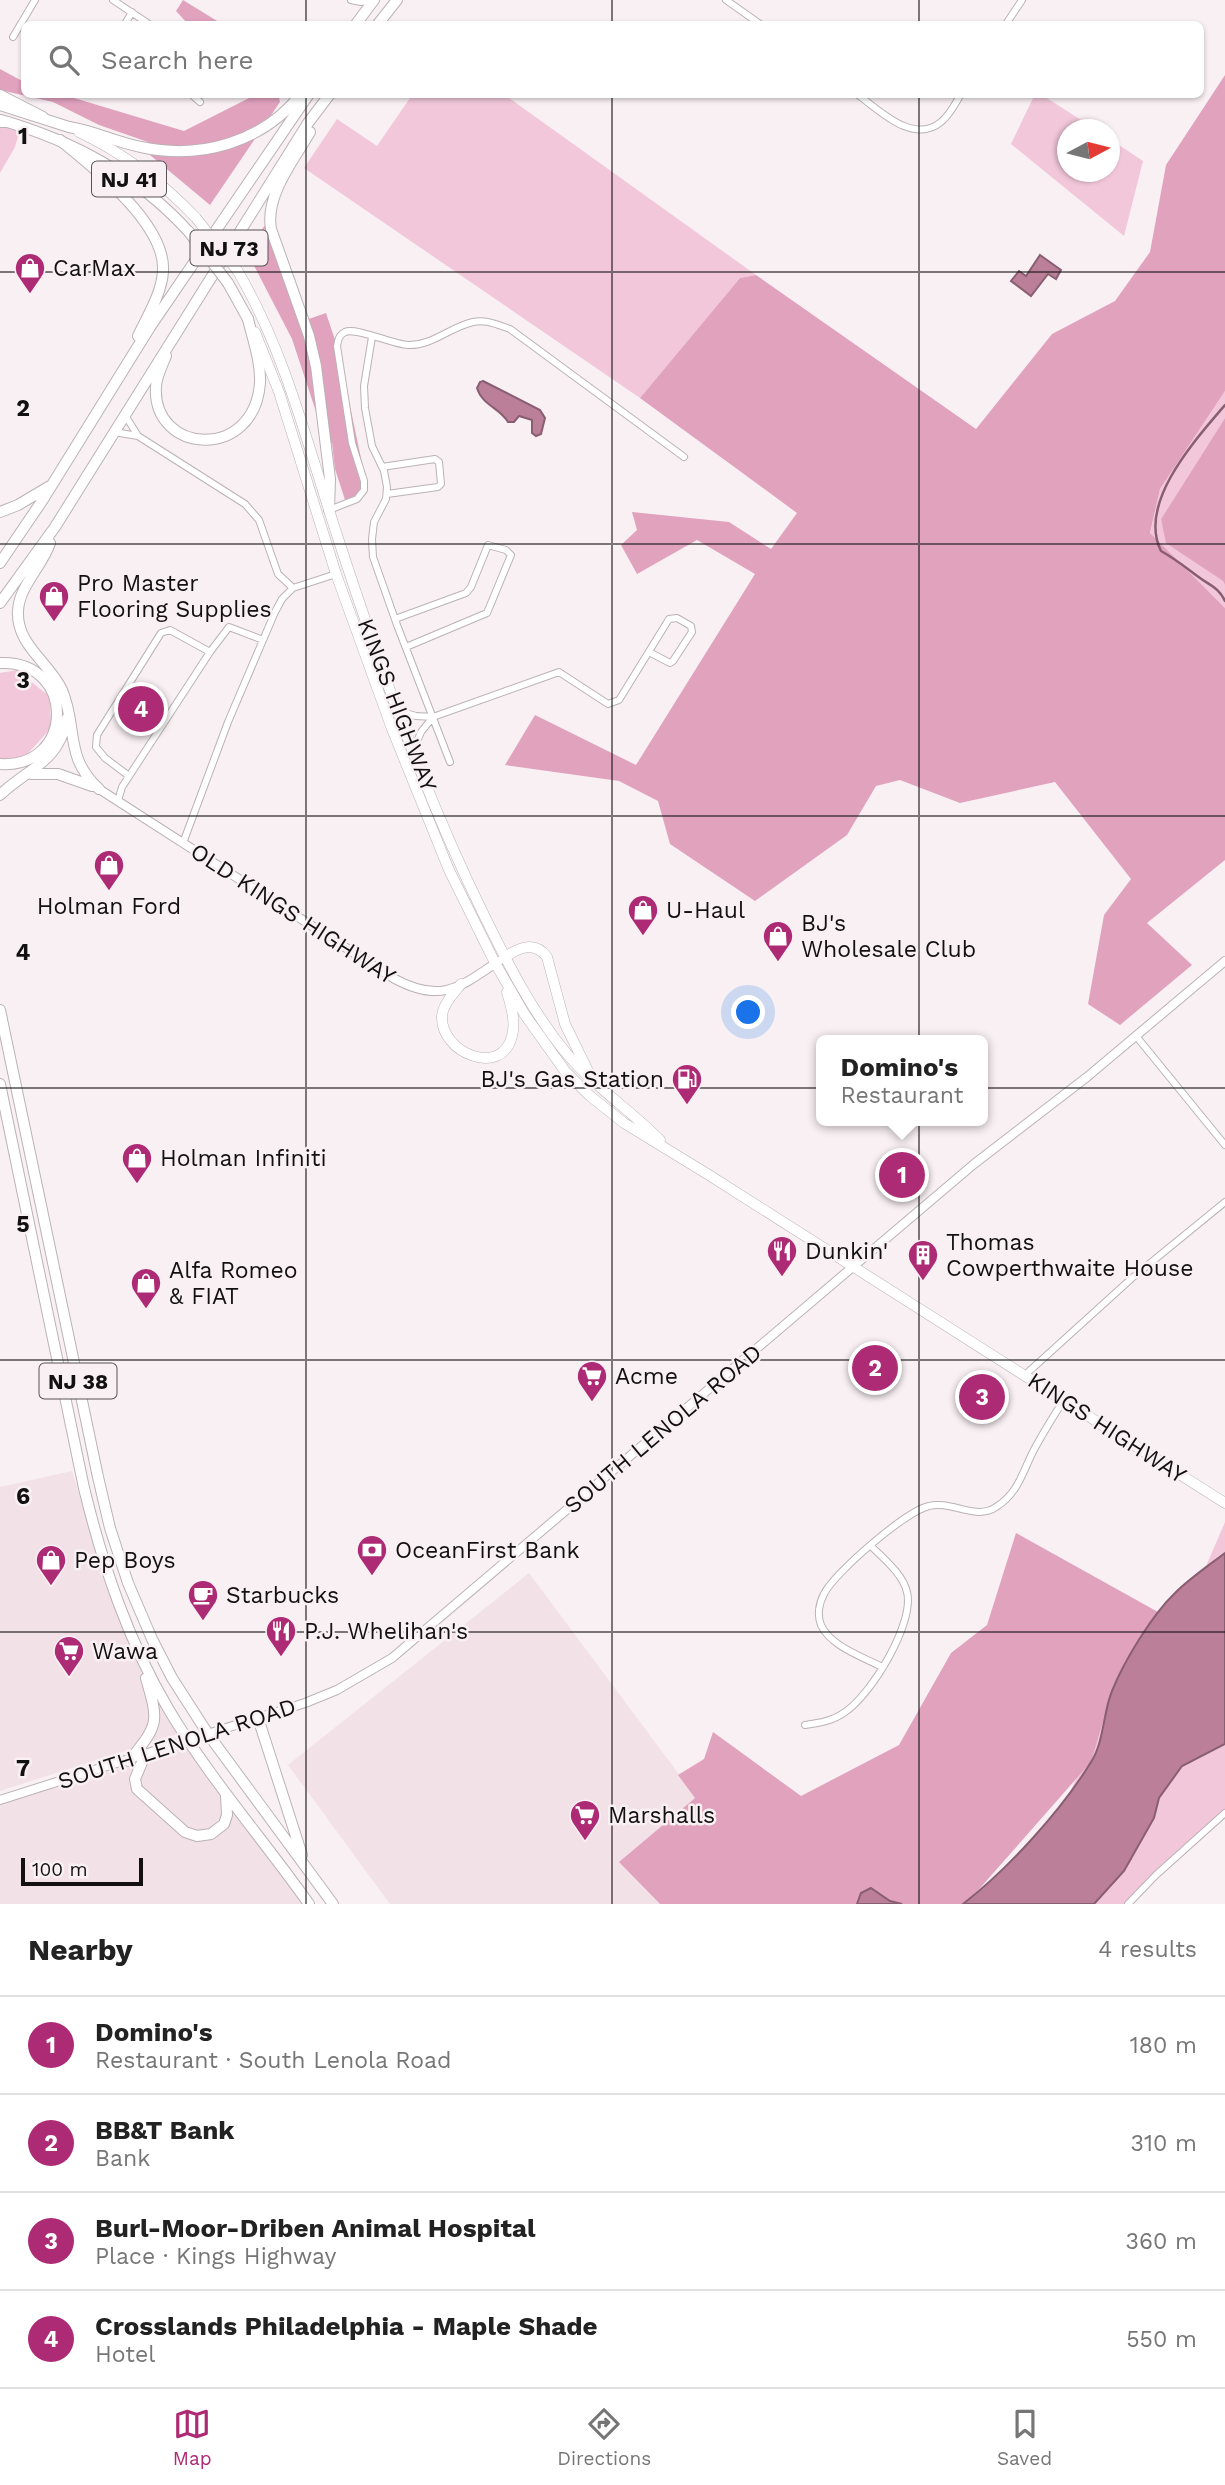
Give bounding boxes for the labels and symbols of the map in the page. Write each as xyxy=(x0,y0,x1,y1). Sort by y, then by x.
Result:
north arrow xyxy=(1057,119,1120,182)
text: 1 xyxy=(18,123,28,150)
road number: NJ 41 xyxy=(92,162,166,196)
road number: NJ 73 xyxy=(190,230,268,266)
shop icon: CarMax xyxy=(13,251,47,295)
place label: CarMax xyxy=(53,255,136,282)
text: 2 xyxy=(16,395,30,422)
place label: Pro Master Flooring Supplies xyxy=(77,570,272,623)
shop icon: Pro Master Flooring Supplies xyxy=(37,579,71,623)
street label: KINGS HIGHWAY xyxy=(352,615,442,795)
text: 3 xyxy=(16,667,30,694)
pin: 4 xyxy=(118,683,164,735)
street label: OLD KINGS HIGHWAY xyxy=(186,838,400,990)
shop icon: Holman Ford xyxy=(92,848,126,892)
place label: Holman Ford xyxy=(37,893,181,920)
shop icon: U-Haul xyxy=(626,893,660,937)
place label: U-Haul xyxy=(666,897,745,924)
place label: BJ's Wholesale Club xyxy=(801,910,976,963)
shop icon: BJ's Wholesale Club xyxy=(761,919,795,963)
text: 4 xyxy=(16,939,31,966)
your location xyxy=(731,995,765,1029)
fuel station icon: BJ's Gas Station xyxy=(670,1062,704,1106)
place label: BJ's Gas Station xyxy=(481,1066,664,1093)
shop icon: Holman Infiniti xyxy=(120,1141,154,1185)
place label: Holman Infiniti xyxy=(160,1145,327,1172)
pin: 1 xyxy=(879,1149,925,1201)
text: 5 xyxy=(16,1211,30,1238)
place label: Thomas Cowperthwaite House xyxy=(946,1229,1193,1282)
restaurant icon: Dunkin' xyxy=(765,1234,799,1278)
place label: Dunkin' xyxy=(805,1238,888,1265)
building icon: Thomas Cowperthwaite House xyxy=(906,1238,940,1282)
place label: Alfa Romeo & FIAT xyxy=(169,1257,298,1310)
shop icon: Alfa Romeo & FIAT xyxy=(129,1266,163,1310)
street label: SOUTH LENOLA ROAD xyxy=(559,1339,767,1519)
pin: 2 xyxy=(852,1342,898,1394)
supermarket icon: Acme xyxy=(575,1359,609,1403)
place label: Acme xyxy=(615,1363,678,1390)
road number: NJ 38 xyxy=(40,1364,116,1398)
street label: KINGS HIGHWAY xyxy=(1023,1367,1191,1489)
pin: 3 xyxy=(959,1371,1005,1423)
text: 6 xyxy=(16,1483,30,1510)
bank icon: OceanFirst Bank xyxy=(355,1533,389,1577)
place label: OceanFirst Bank xyxy=(395,1537,579,1564)
shop icon: Pep Boys xyxy=(34,1543,68,1587)
place label: Pep Boys xyxy=(74,1547,176,1574)
cafe icon: Starbucks xyxy=(186,1578,220,1622)
place label: Starbucks xyxy=(226,1582,339,1609)
restaurant icon: P.J. Whelihan's xyxy=(264,1614,298,1658)
place label: P.J. Whelihan's xyxy=(304,1618,468,1645)
supermarket icon: Wawa xyxy=(52,1634,86,1678)
place label: Wawa xyxy=(92,1638,158,1665)
street label: SOUTH LENOLA ROAD xyxy=(54,1693,300,1795)
text: 7 xyxy=(16,1755,30,1782)
supermarket icon: Marshalls xyxy=(568,1798,602,1842)
place label: Marshalls xyxy=(608,1802,715,1829)
scale bar xyxy=(21,1855,144,1887)

